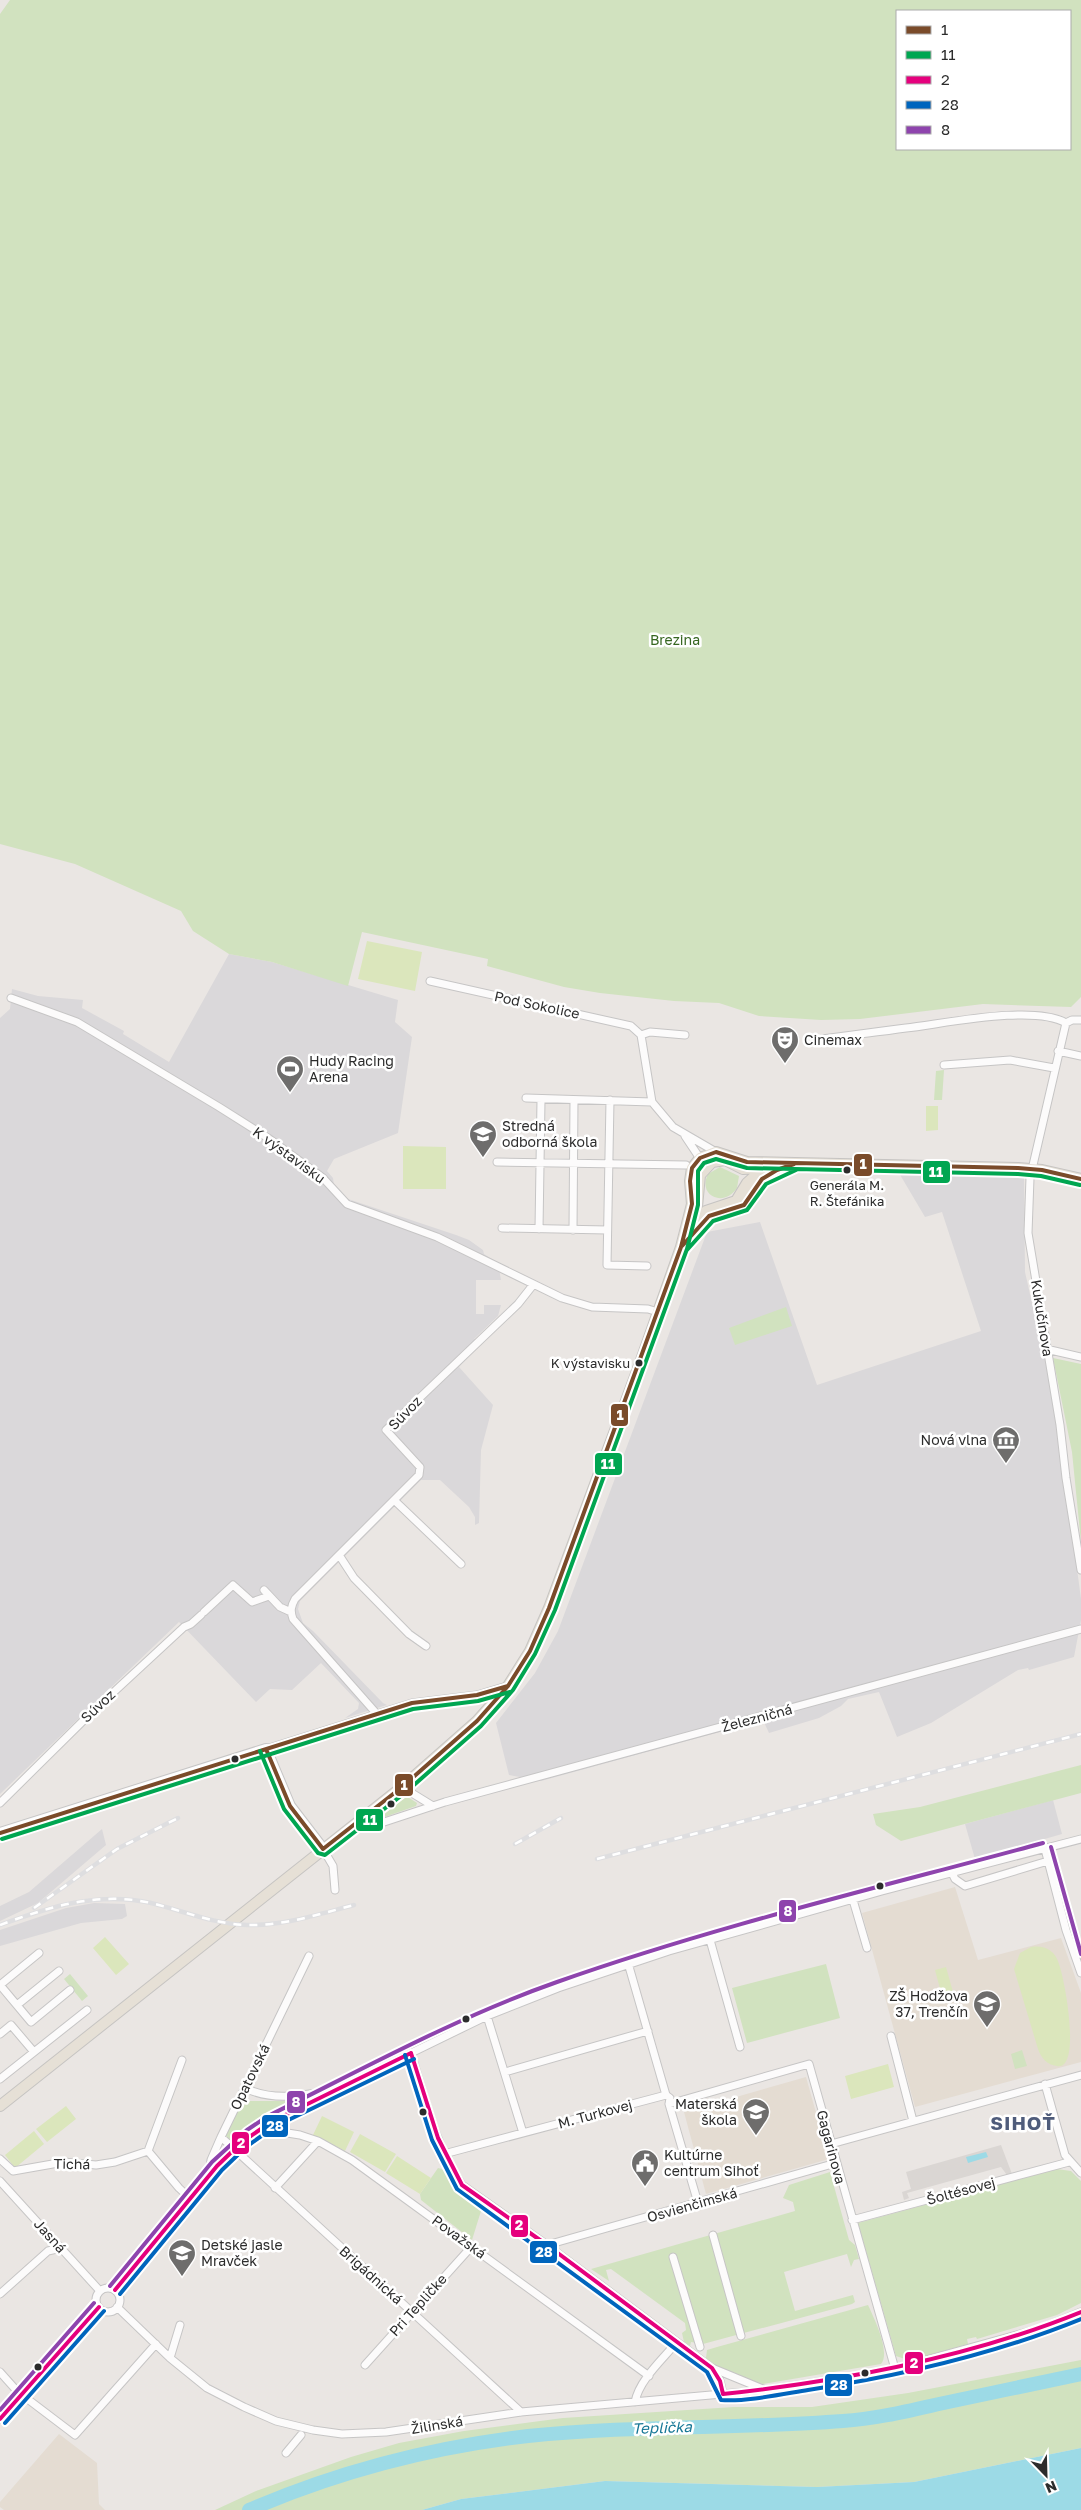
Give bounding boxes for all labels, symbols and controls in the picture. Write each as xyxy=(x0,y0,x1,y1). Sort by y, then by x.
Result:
legend xyxy=(896,10,1071,150)
text: 1 xyxy=(941,20,948,38)
text: 11 xyxy=(941,45,956,63)
text: 2 xyxy=(941,70,950,88)
text: 28 xyxy=(941,95,959,113)
text: 8 xyxy=(941,120,950,138)
park label: Brezina xyxy=(650,631,700,648)
street label: Pod Sokolice xyxy=(493,987,581,1022)
theatre icon: Cinemax xyxy=(770,1025,800,1064)
place label: Cinemax xyxy=(804,1031,862,1048)
place label: Hudy Racing Arena xyxy=(309,1052,394,1085)
sports icon: Hudy Racing Arena xyxy=(275,1054,305,1093)
place label: Stredná odborná škola xyxy=(502,1117,597,1150)
school or university icon: Stredná odborná škola xyxy=(468,1119,498,1158)
street label: K výstavisku xyxy=(250,1123,329,1187)
line badge: 1 xyxy=(853,1153,873,1177)
text: 1 xyxy=(859,1155,867,1172)
line badge: 11 xyxy=(922,1160,951,1184)
text: 11 xyxy=(929,1163,943,1180)
marker: Generála M. R. Štefánika xyxy=(842,1165,852,1175)
place label: Generála M. R. Štefánika xyxy=(810,1177,884,1209)
street label: Kukučínova xyxy=(1028,1278,1057,1358)
place label: K výstavisku xyxy=(551,1355,630,1371)
marker: K výstavisku xyxy=(634,1358,644,1368)
street label: Súvoz xyxy=(384,1392,425,1433)
line badge: 1 xyxy=(610,1403,629,1427)
text: 1 xyxy=(616,1406,624,1423)
museum icon: Nová vlna xyxy=(991,1425,1021,1464)
place label: Nová vlna xyxy=(921,1431,987,1448)
line badge: 11 xyxy=(594,1452,623,1476)
text: 11 xyxy=(601,1455,615,1472)
street label: Súvoz xyxy=(77,1686,118,1726)
street label: Železničná xyxy=(720,1700,794,1735)
unlabelled marker xyxy=(230,1754,240,1764)
line badge: 1 xyxy=(394,1773,414,1797)
text: 1 xyxy=(400,1776,408,1793)
unlabelled marker xyxy=(386,1799,396,1809)
line badge: 11 xyxy=(355,1808,384,1832)
text: 11 xyxy=(363,1811,377,1828)
unlabelled marker xyxy=(875,1881,885,1891)
line badge: 8 xyxy=(778,1899,797,1923)
text: 8 xyxy=(784,1902,793,1919)
place label: ZŠ Hodžova 37, Trenčín xyxy=(889,1987,968,2020)
school or university icon: ZŠ Hodžova 37, Trenčín xyxy=(972,1989,1002,2028)
unlabelled marker xyxy=(461,2014,471,2024)
street label: Opatovská xyxy=(226,2041,273,2113)
line badge: 8 xyxy=(286,2090,306,2114)
text: 8 xyxy=(292,2093,301,2110)
street label: M. Turkovej xyxy=(556,2095,634,2132)
place label: Materská škola xyxy=(675,2095,737,2128)
school or university icon: Materská škola xyxy=(741,2097,771,2136)
unlabelled marker xyxy=(418,2107,428,2117)
street label: Gagarinova xyxy=(813,2108,849,2186)
district label: SIHOŤ xyxy=(990,2111,1056,2134)
line badge: 28 xyxy=(261,2114,289,2138)
text: 28 xyxy=(266,2117,284,2134)
line badge: 2 xyxy=(231,2131,250,2155)
text: 2 xyxy=(237,2134,246,2151)
place label: Kultúrne centrum Sihoť xyxy=(664,2146,759,2179)
public building icon: Kultúrne centrum Sihoť xyxy=(630,2148,660,2187)
street label: Tichá xyxy=(54,2155,90,2172)
street label: Šoltésovej xyxy=(925,2173,997,2208)
street label: Osvienčimská xyxy=(645,2184,739,2226)
street label: Považská xyxy=(429,2211,490,2262)
line badge: 2 xyxy=(510,2214,529,2238)
street label: Jasná xyxy=(31,2215,70,2256)
text: 2 xyxy=(515,2216,524,2233)
place label: Detské jasle Mravček xyxy=(201,2236,283,2269)
school or university icon: Detské jasle Mravček xyxy=(167,2238,197,2277)
line badge: 28 xyxy=(529,2240,558,2264)
street label: Brigádnická xyxy=(336,2242,407,2308)
text: 28 xyxy=(535,2243,553,2260)
street label: Pri Tepličke xyxy=(385,2270,450,2339)
line badge: 2 xyxy=(904,2351,924,2375)
text: 2 xyxy=(910,2354,919,2371)
unlabelled marker xyxy=(33,2362,43,2372)
unlabelled marker xyxy=(860,2368,870,2378)
line badge: 28 xyxy=(824,2373,853,2397)
text: 28 xyxy=(830,2376,848,2393)
street label: Žilinská xyxy=(410,2412,464,2437)
water label: Teplička xyxy=(632,2417,693,2437)
north arrow xyxy=(1021,2450,1071,2500)
text: N xyxy=(1043,2478,1059,2497)

